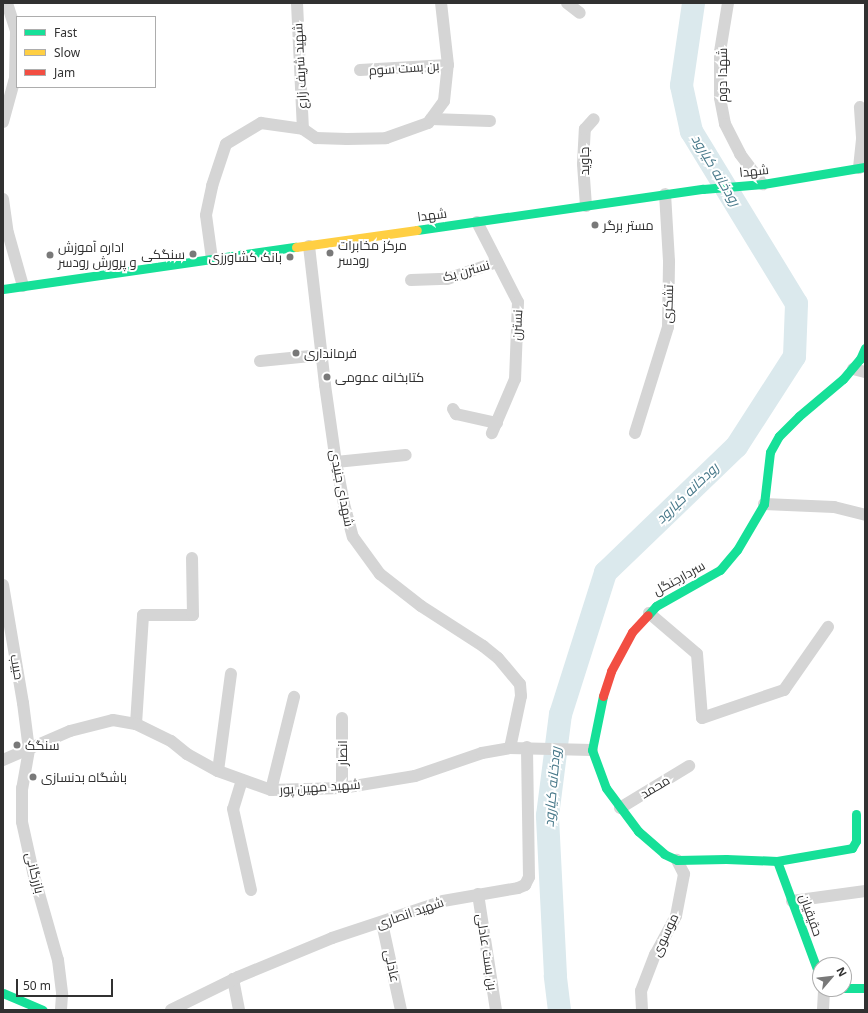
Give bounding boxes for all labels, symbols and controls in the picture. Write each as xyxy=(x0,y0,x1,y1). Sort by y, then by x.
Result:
legend xyxy=(16,16,156,88)
street label: شهید شریف زارع xyxy=(290,23,310,109)
text: Fast xyxy=(54,24,77,41)
text: Slow xyxy=(54,44,80,61)
street label: شهدا دوم xyxy=(714,48,730,102)
street label: بن بست سوم xyxy=(368,58,440,78)
text: Jam xyxy=(54,64,75,81)
water label: رودخانه کیارود xyxy=(688,131,744,209)
street label: جاوید xyxy=(576,147,592,175)
street label: شهدا xyxy=(738,162,770,180)
street label: شهدا xyxy=(416,205,448,225)
place label: مستر برگر xyxy=(603,217,654,233)
marker: مستر برگر xyxy=(590,220,600,230)
place label: مرکز مخابرات رودسر xyxy=(338,238,407,269)
place label: اداره آموزش و پرورش رودسر xyxy=(58,240,137,271)
place label: سنگکى xyxy=(141,246,185,262)
marker: مرکز مخابرات رودسر xyxy=(325,248,335,258)
marker: سنگکى xyxy=(188,249,198,259)
place label: بانک کشاورزى xyxy=(209,249,282,265)
marker: اداره آموزش و پرورش رودسر xyxy=(45,250,55,260)
marker: بانک کشاورزى xyxy=(285,252,295,262)
street label: نسترن یک xyxy=(441,257,491,285)
street label: تشکری xyxy=(660,284,676,324)
street label: نسترن xyxy=(508,309,526,341)
place label: فرماندارى xyxy=(304,345,357,361)
marker: فرماندارى xyxy=(291,348,301,358)
place label: کتابخانه عمومى xyxy=(335,369,424,385)
marker: کتابخانه عمومى xyxy=(322,372,332,382)
street label: شهدای جنیدی xyxy=(327,448,357,528)
water label: رودخانه کیارود xyxy=(652,459,722,527)
street label: سردارجنگل xyxy=(650,557,708,599)
street label: حبیب xyxy=(7,653,27,681)
place label: سنگک xyxy=(25,737,59,753)
marker: سنگک xyxy=(12,740,22,750)
street label: انصار xyxy=(334,740,350,766)
water label: رودخانه کیارود xyxy=(540,746,564,828)
place label: باشگاه بدنسازى xyxy=(41,769,127,785)
marker: باشگاه بدنسازى xyxy=(28,772,38,782)
street label: محمد xyxy=(637,772,673,802)
street label: شهید مهین پور xyxy=(279,776,361,798)
street label: بازرگانی xyxy=(22,851,48,895)
street label: حقیقیان xyxy=(796,892,826,938)
street label: شهید انصاری xyxy=(374,894,446,932)
street label: موسوی xyxy=(648,911,682,959)
street label: بن بست عادلی xyxy=(473,913,501,991)
street label: عادلی xyxy=(381,948,403,984)
north arrow xyxy=(812,957,852,997)
text: N xyxy=(833,964,851,979)
scale bar xyxy=(18,971,115,997)
text: 50 m xyxy=(23,977,51,994)

